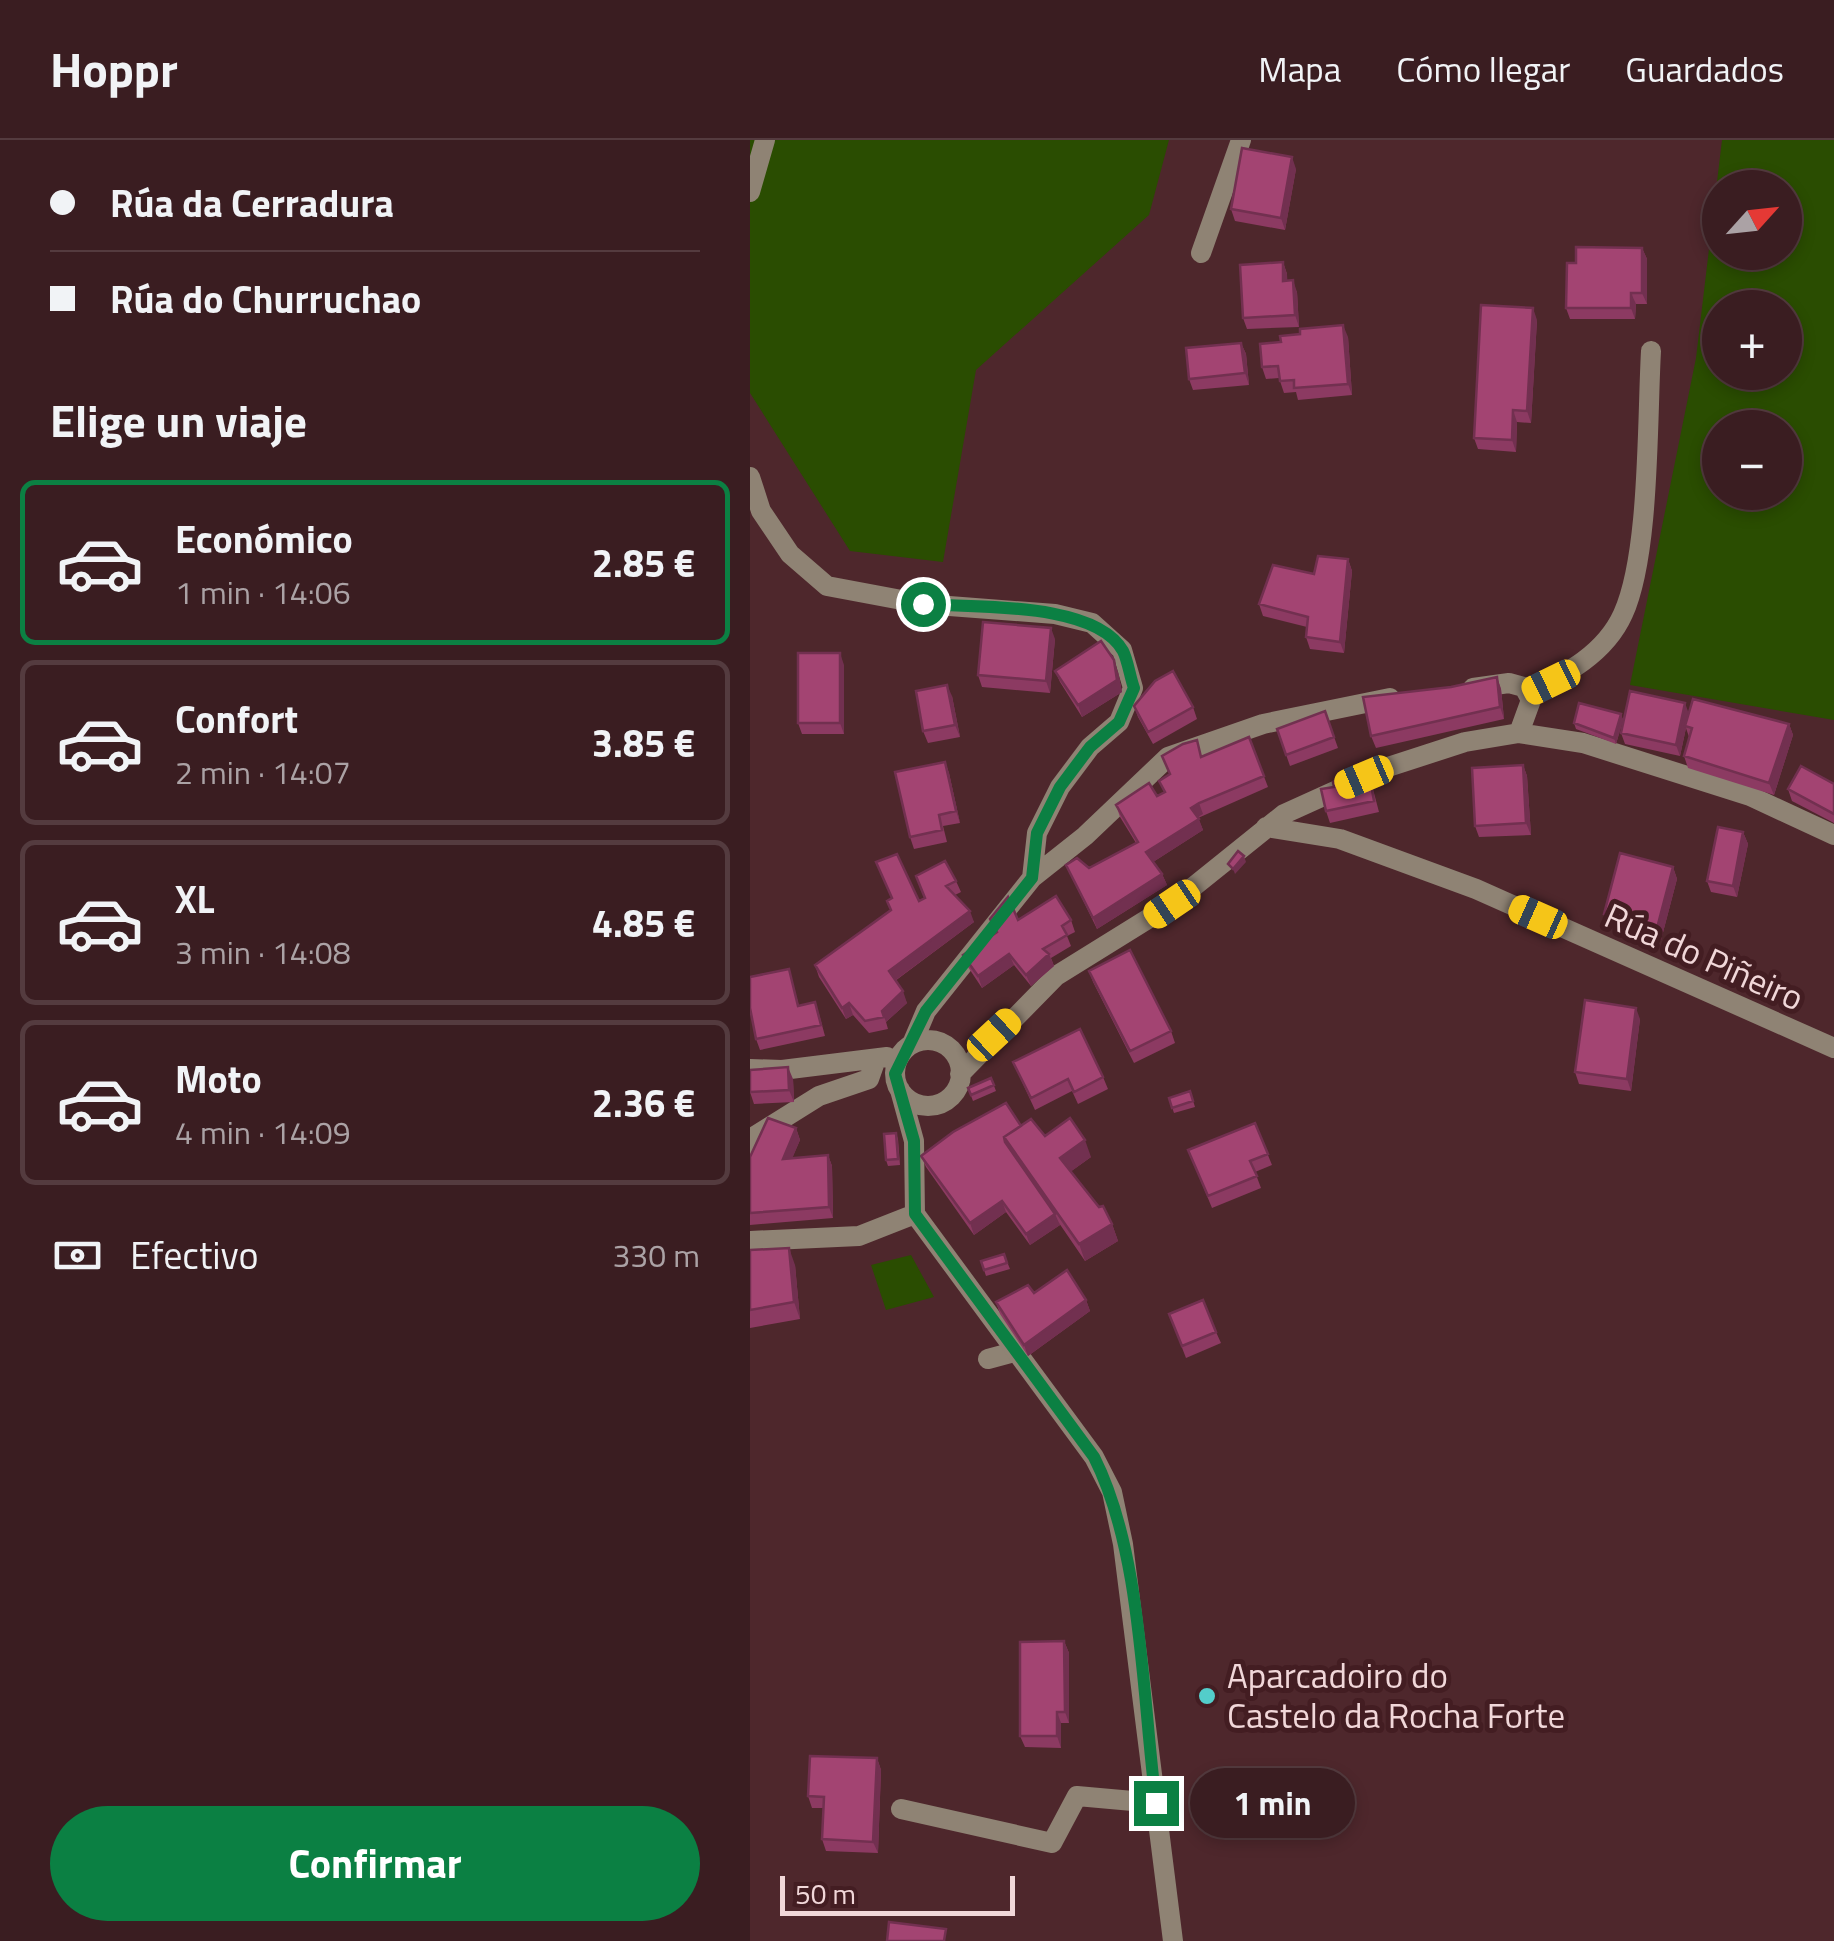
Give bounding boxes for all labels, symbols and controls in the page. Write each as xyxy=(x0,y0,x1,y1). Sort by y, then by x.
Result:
text: Hoppr xyxy=(50,33,178,106)
text: Mapa xyxy=(1258,42,1341,96)
text: Cómo llegar xyxy=(1396,42,1570,96)
text: Guardados xyxy=(1625,42,1784,96)
north arrow xyxy=(1702,170,1802,270)
map controls xyxy=(1702,170,1802,510)
text: Rúa da Cerradura xyxy=(110,174,394,232)
text: Rúa do Churruchao xyxy=(110,270,421,328)
button: + xyxy=(1702,290,1802,390)
text: Elige un viaje xyxy=(50,386,307,454)
button: − xyxy=(1702,410,1802,510)
text: Económico xyxy=(175,510,353,568)
icon: car xyxy=(55,518,145,608)
text: 2.85 € xyxy=(592,534,695,592)
text: 1 min · 14:06 xyxy=(175,568,351,616)
route start xyxy=(901,582,946,627)
car xyxy=(1517,655,1585,709)
text: Confort xyxy=(175,690,298,748)
icon: car xyxy=(55,698,145,788)
text: 3.85 € xyxy=(592,714,695,772)
text: 2 min · 14:07 xyxy=(175,748,351,796)
car xyxy=(1331,751,1397,803)
text: XL xyxy=(175,870,215,928)
car xyxy=(1139,875,1205,933)
icon: car xyxy=(55,878,145,968)
street label: Rúa do Piñeiro xyxy=(1596,888,1813,1024)
car xyxy=(1504,891,1572,943)
text: 4.85 € xyxy=(592,894,695,952)
text: 3 min · 14:08 xyxy=(175,928,351,976)
car xyxy=(962,1004,1026,1066)
text: Moto xyxy=(175,1050,262,1108)
icon: car xyxy=(55,1058,145,1148)
text: 2.36 € xyxy=(592,1074,695,1132)
text: 4 min · 14:09 xyxy=(175,1108,351,1156)
text: Efectivo xyxy=(130,1226,259,1284)
icon: cash xyxy=(50,1228,105,1283)
text: 330 m xyxy=(612,1231,700,1279)
place label: Aparcadoiro do Castelo da Rocha Forte xyxy=(1227,1648,1565,1742)
marker: Aparcadoiro do Castelo da Rocha Forte xyxy=(1196,1685,1218,1707)
callout: 1 min xyxy=(1191,1768,1356,1838)
text: 1 min xyxy=(1234,1779,1311,1827)
route end xyxy=(1134,1781,1179,1826)
button: Confirmar xyxy=(50,1806,700,1921)
scale bar xyxy=(780,1871,1015,1916)
text: 50 m xyxy=(795,1872,856,1915)

